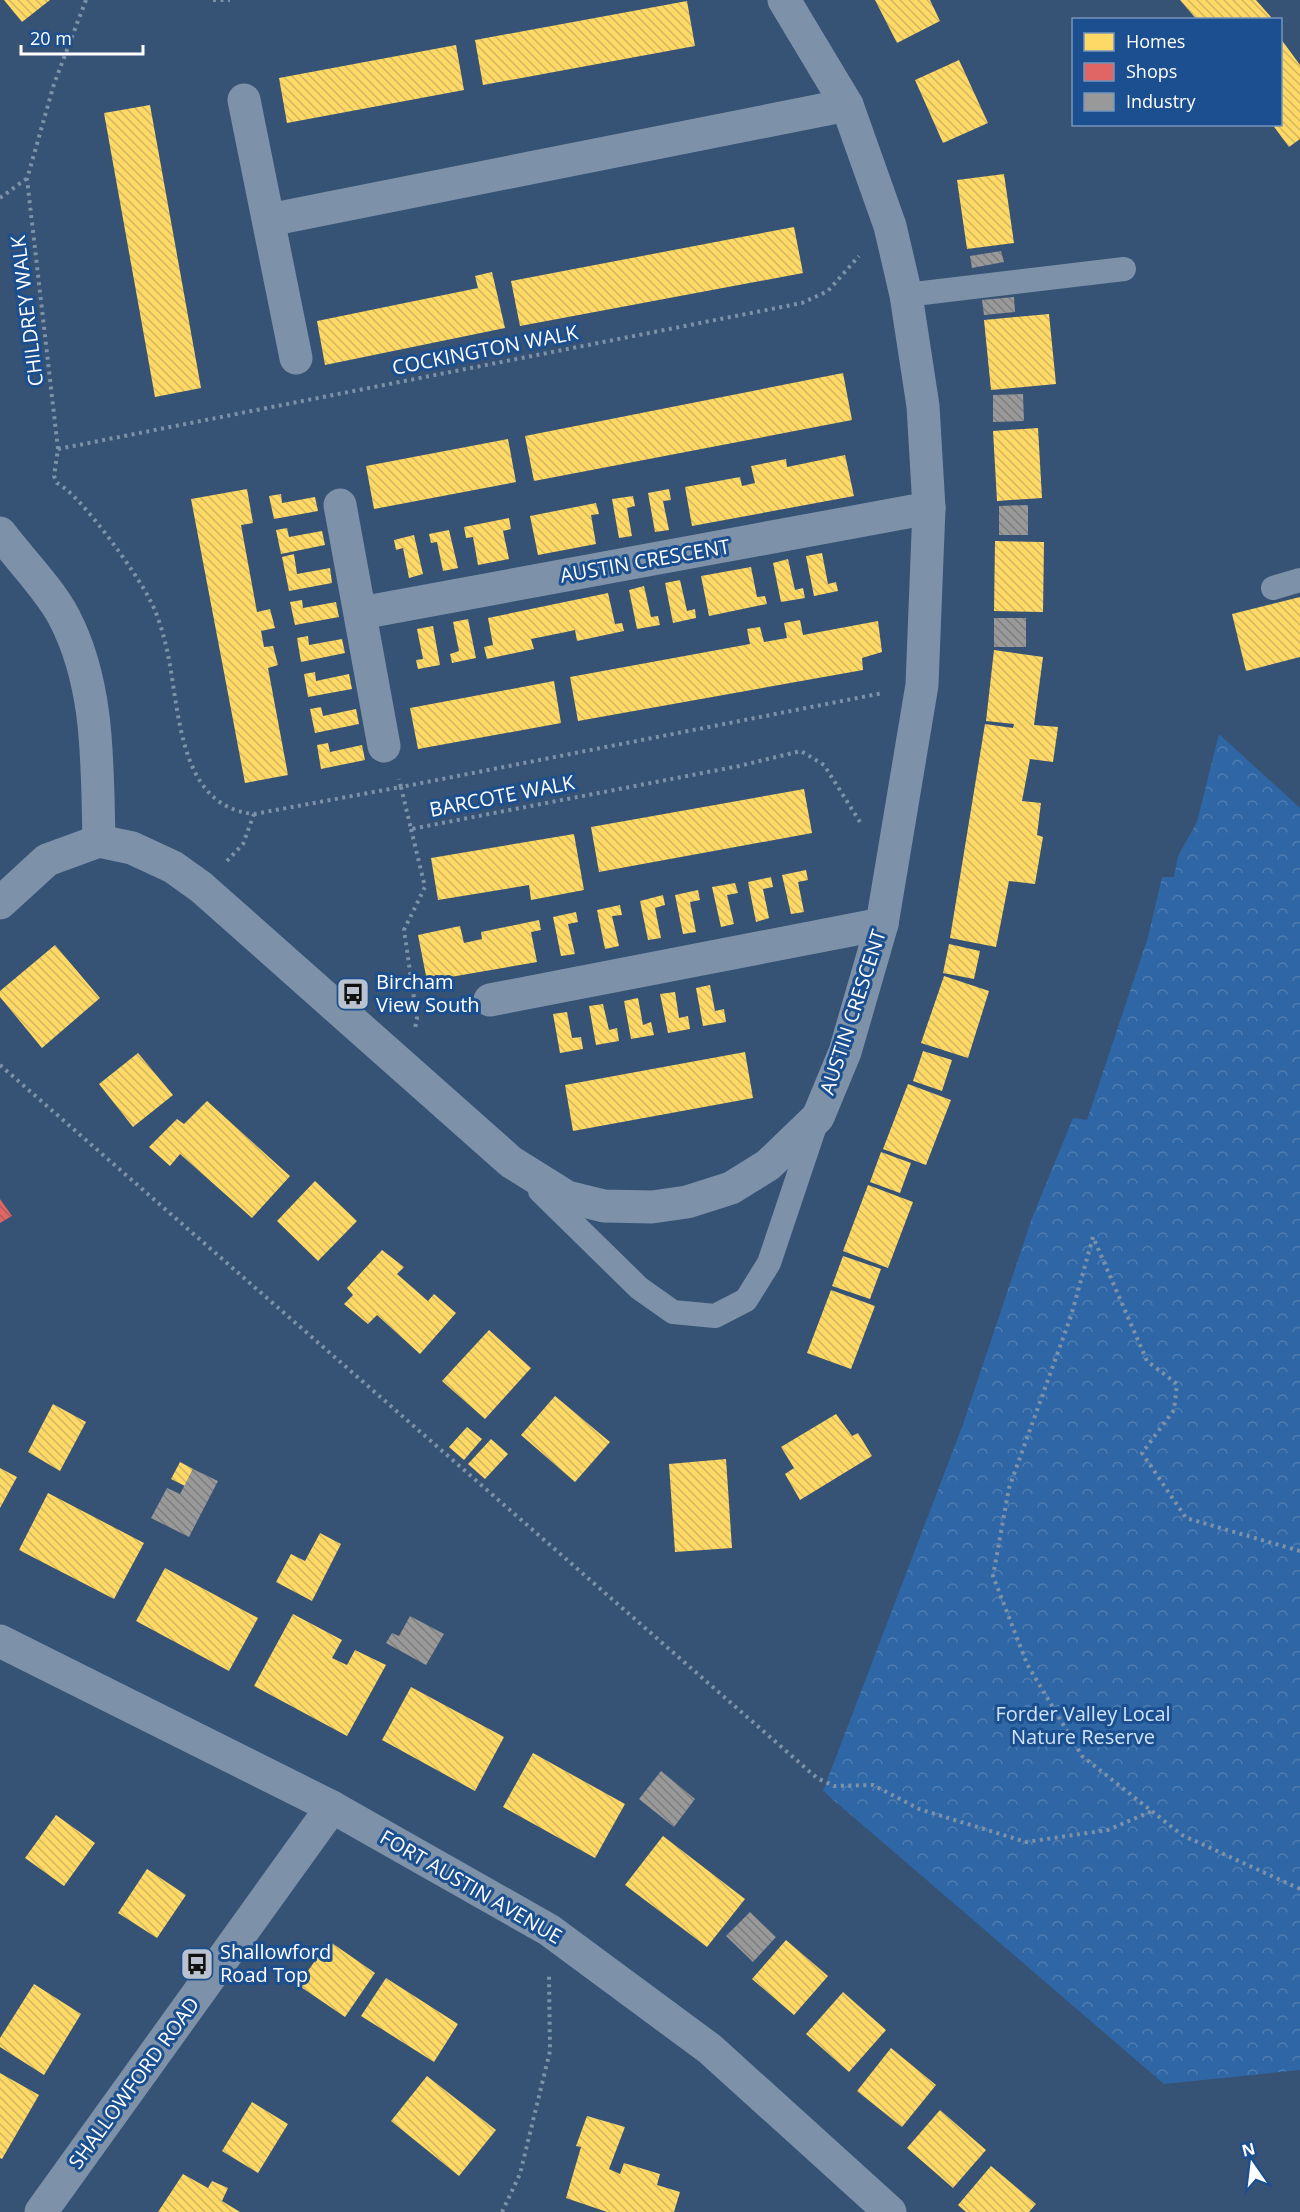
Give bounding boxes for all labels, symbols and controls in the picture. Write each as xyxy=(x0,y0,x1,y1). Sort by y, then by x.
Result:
scale bar xyxy=(21,18,142,56)
legend xyxy=(1072,18,1282,126)
text: 20 m xyxy=(30,26,72,50)
text: Homes xyxy=(1126,29,1185,53)
text: Shops xyxy=(1126,59,1177,83)
text: Industry xyxy=(1126,89,1196,113)
street label: CHILDREY WALK xyxy=(4,233,49,388)
street label: COCKINGTON WALK xyxy=(390,318,581,381)
street label: AUSTIN CRESCENT xyxy=(558,532,732,589)
street label: BARCOTE WALK xyxy=(427,768,577,823)
street label: AUSTIN CRESCENT xyxy=(813,926,892,1098)
place label: Bircham View South xyxy=(376,968,480,1018)
bus stop icon: Bircham View South xyxy=(335,976,371,1012)
park label: Forder Valley Local Nature Reserve xyxy=(995,1700,1171,1750)
street label: FORT AUSTIN AVENUE xyxy=(375,1823,567,1950)
place label: Shallowford Road Top xyxy=(220,1938,331,1988)
bus stop icon: Shallowford Road Top xyxy=(179,1946,215,1982)
street label: SHALLOWFORD ROAD xyxy=(62,1991,205,2174)
north arrow xyxy=(1222,2134,1282,2194)
text: N xyxy=(1239,2137,1257,2162)

